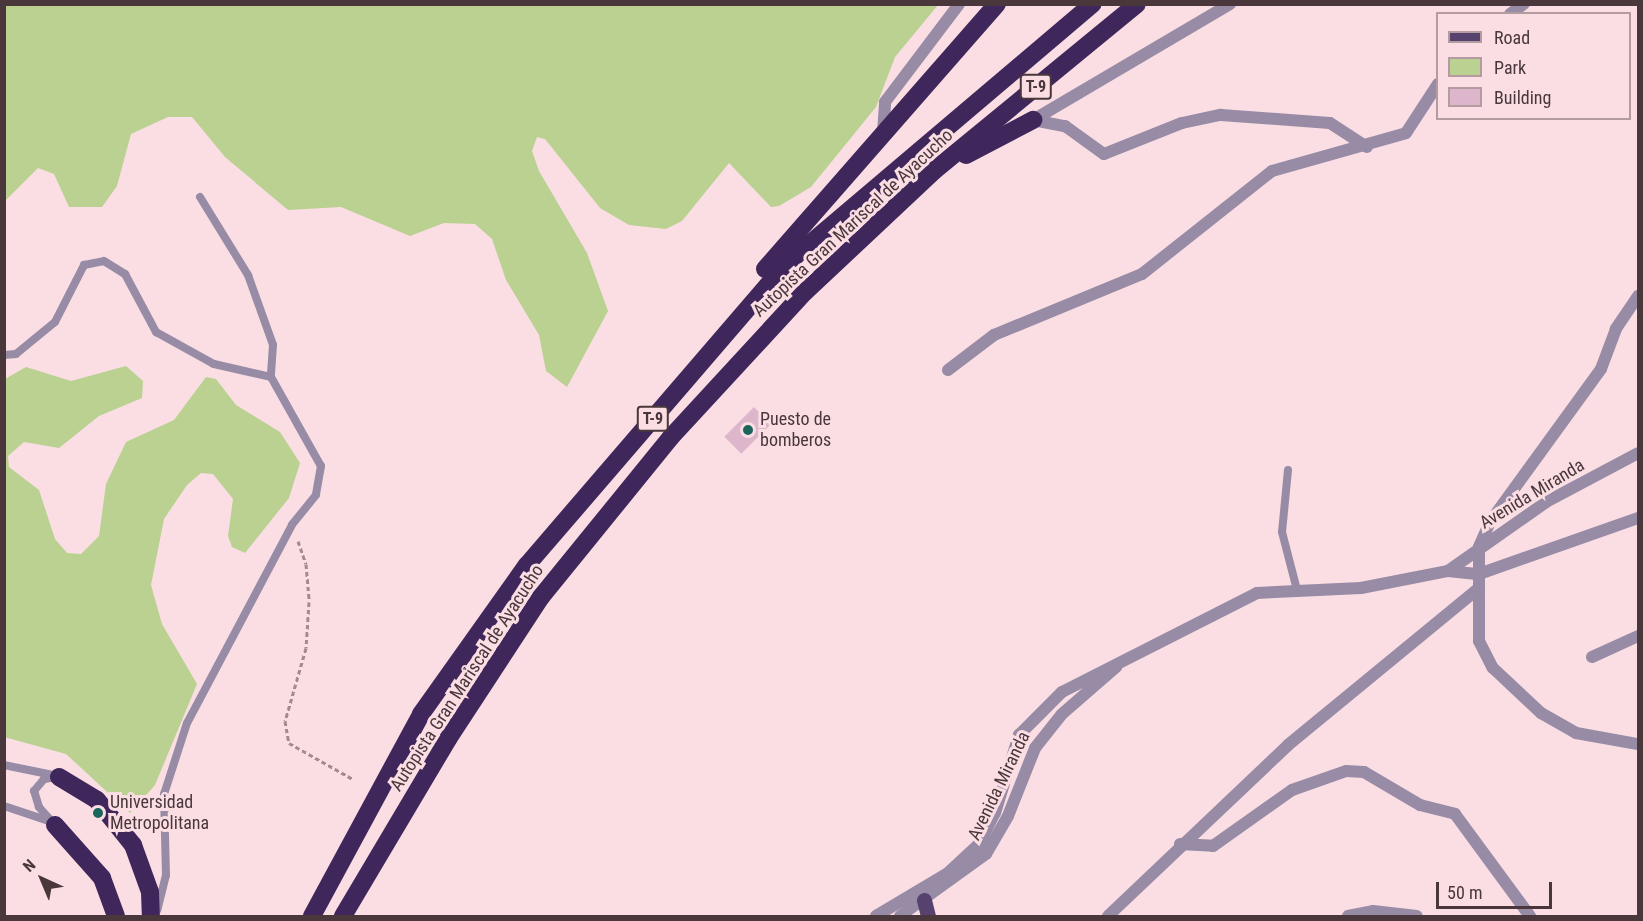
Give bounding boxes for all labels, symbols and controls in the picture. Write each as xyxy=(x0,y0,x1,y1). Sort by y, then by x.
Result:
legend xyxy=(1436,12,1631,120)
text: Road xyxy=(1494,27,1530,48)
text: Park xyxy=(1494,57,1526,78)
road number: T-9 xyxy=(1020,74,1052,100)
text: Building xyxy=(1494,87,1551,108)
street label: Autopista Gran Mariscal de Ayacucho xyxy=(749,125,957,321)
road number: T-9 xyxy=(636,406,670,432)
place label: Puesto de bomberos xyxy=(760,409,831,452)
marker: Puesto de bomberos xyxy=(741,423,755,437)
street label: Avenida Miranda xyxy=(1476,454,1588,534)
street label: Autopista Gran Mariscal de Ayacucho xyxy=(386,561,548,795)
street label: Avenida Miranda xyxy=(963,728,1035,844)
place label: Universidad Metropolitana xyxy=(110,792,209,834)
marker: Universidad Metropolitana xyxy=(91,806,105,820)
north arrow xyxy=(12,849,72,909)
text: N xyxy=(19,855,39,876)
scale bar xyxy=(1439,870,1554,908)
text: 50 m xyxy=(1447,882,1482,903)

